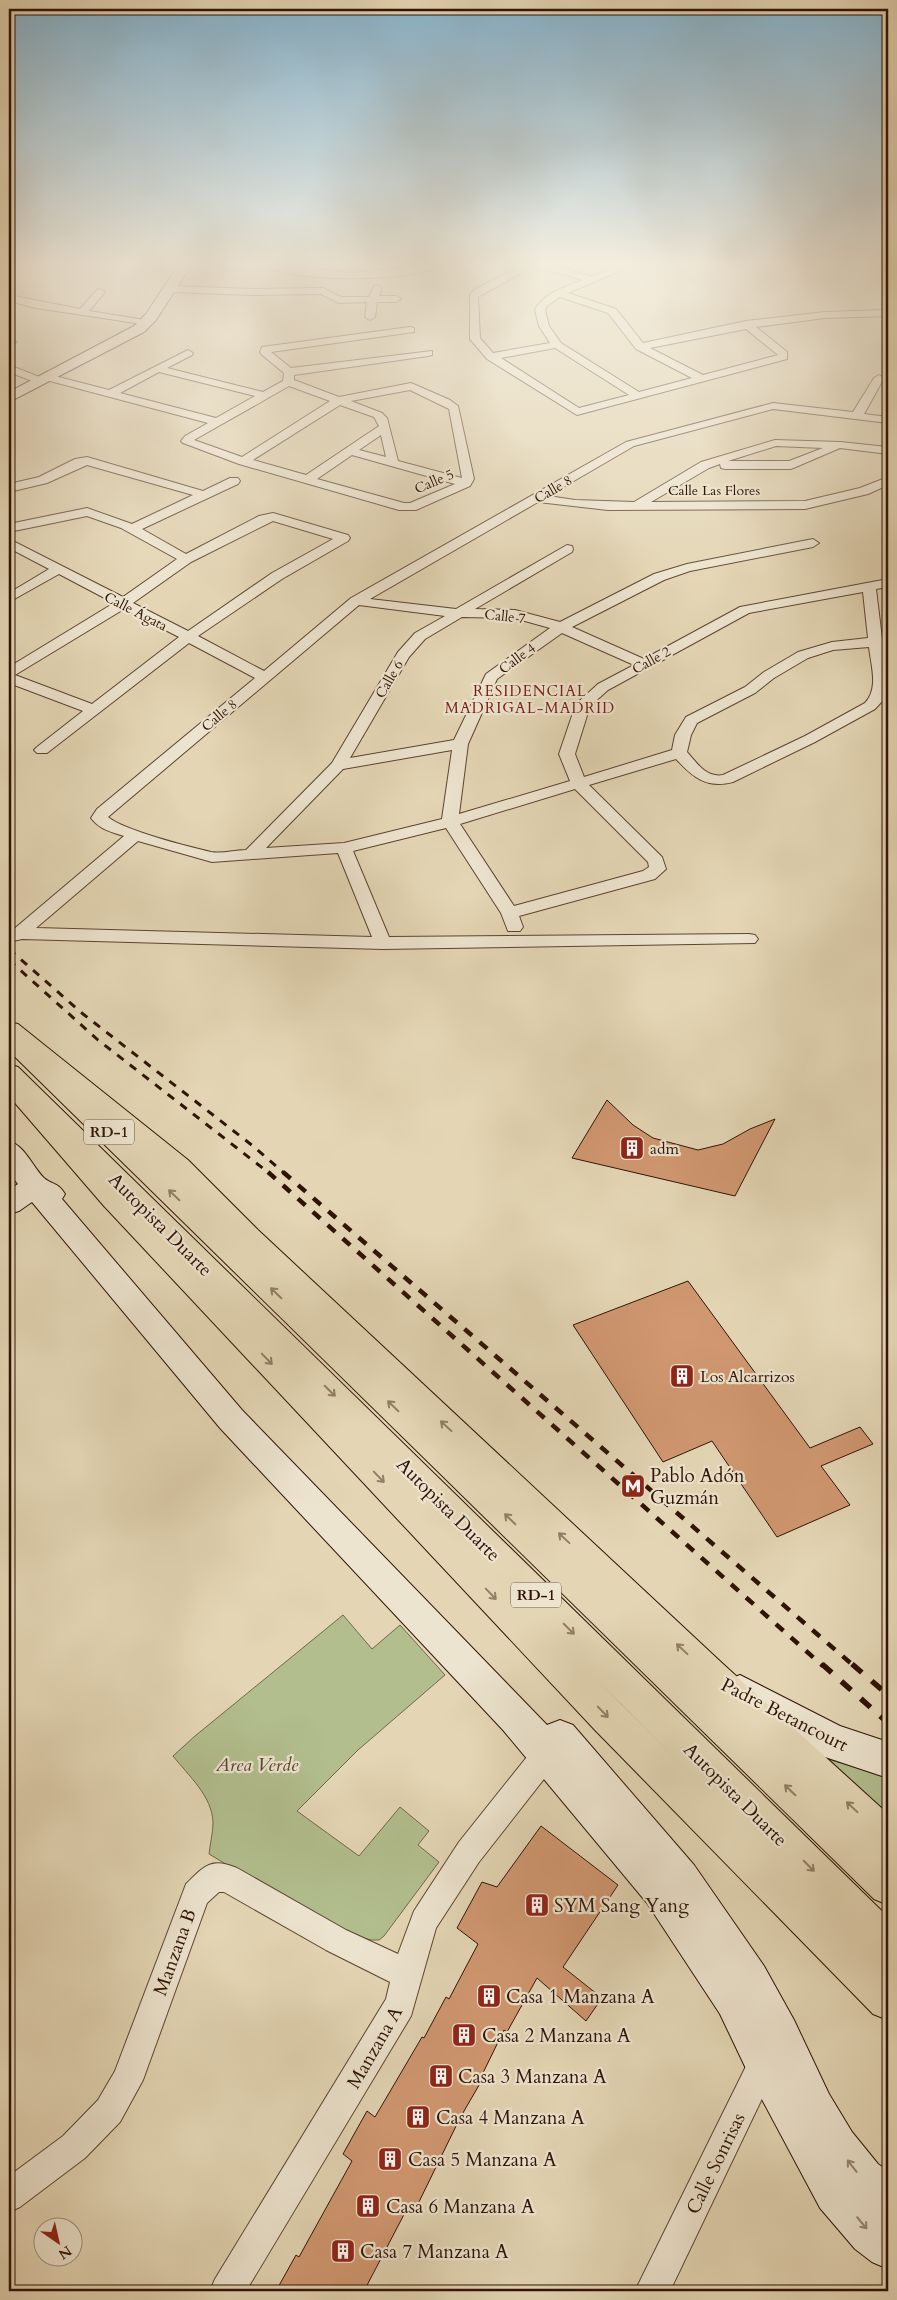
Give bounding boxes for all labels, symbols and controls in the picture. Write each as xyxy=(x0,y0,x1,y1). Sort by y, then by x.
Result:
street label: Calle 5 xyxy=(412,465,457,498)
street label: Calle 8 xyxy=(531,471,576,508)
street label: Calle Las Flores xyxy=(668,481,760,500)
street label: Calle Ágata xyxy=(101,587,171,635)
street label: Calle 7 xyxy=(483,605,526,628)
street label: Calle 4 xyxy=(495,639,540,678)
street label: Calle 2 xyxy=(629,642,674,679)
street label: Calle 6 xyxy=(371,657,408,702)
district label: RESIDENCIAL MADRIGAL-MADRID xyxy=(445,681,615,718)
street label: Calle 8 xyxy=(197,695,241,736)
road number: RD-1 xyxy=(84,1120,134,1144)
building icon: adm xyxy=(619,1135,645,1161)
place label: adm xyxy=(650,1138,679,1160)
street label: Autopista Duarte xyxy=(103,1167,218,1282)
one-way arrow xyxy=(167,1189,180,1201)
one-way arrow xyxy=(269,1287,282,1299)
one-way arrow xyxy=(261,1353,273,1365)
building icon: Los Alcarrizos xyxy=(669,1363,695,1389)
place label: Los Alcarrizos xyxy=(700,1366,795,1388)
one-way arrow xyxy=(323,1385,336,1397)
one-way arrow xyxy=(386,1400,399,1412)
one-way arrow xyxy=(440,1420,452,1432)
street label: Autopista Duarte xyxy=(391,1452,506,1567)
place label: Pablo Adón Guzmán xyxy=(650,1463,745,1511)
one-way arrow xyxy=(373,1470,385,1483)
metro station icon: Pablo Adón Guzmán xyxy=(620,1473,646,1499)
one-way arrow xyxy=(503,1513,516,1525)
one-way arrow xyxy=(558,1532,570,1544)
road number: RD-1 xyxy=(511,1582,561,1608)
one-way arrow xyxy=(485,1588,497,1601)
one-way arrow xyxy=(563,1623,576,1635)
one-way arrow xyxy=(676,1643,688,1655)
street label: Padre Betancourt xyxy=(717,1672,852,1758)
one-way arrow xyxy=(597,1706,609,1718)
street label: Autopista Duarte xyxy=(678,1737,793,1852)
park label: Area Verde xyxy=(215,1752,299,1778)
one-way arrow xyxy=(784,1784,797,1796)
one-way arrow xyxy=(846,1801,859,1813)
one-way arrow xyxy=(803,1860,815,1873)
building icon: SYM Sang Yang xyxy=(524,1892,550,1918)
place label: SYM Sang Yang xyxy=(554,1893,689,1919)
street label: Manzana B xyxy=(147,1905,203,1999)
building icon: Casa 1 Manzana A xyxy=(476,1983,502,2009)
place label: Casa 1 Manzana A xyxy=(506,1984,655,2010)
street label: Manzana A xyxy=(341,2001,409,2094)
building icon: Casa 2 Manzana A xyxy=(451,2022,477,2048)
place label: Casa 2 Manzana A xyxy=(482,2023,631,2049)
building icon: Casa 3 Manzana A xyxy=(428,2063,454,2089)
place label: Casa 3 Manzana A xyxy=(458,2064,607,2090)
building icon: Casa 4 Manzana A xyxy=(405,2104,431,2130)
place label: Casa 4 Manzana A xyxy=(436,2105,585,2131)
street label: Calle Sonrisas xyxy=(680,2108,752,2219)
building icon: Casa 5 Manzana A xyxy=(377,2146,403,2172)
place label: Casa 5 Manzana A xyxy=(408,2147,557,2173)
one-way arrow xyxy=(846,2160,857,2173)
building icon: Casa 6 Manzana A xyxy=(355,2193,381,2219)
place label: Casa 6 Manzana A xyxy=(386,2194,535,2220)
one-way arrow xyxy=(857,2216,868,2229)
north arrow xyxy=(32,2218,82,2268)
building icon: Casa 7 Manzana A xyxy=(330,2238,356,2264)
place label: Casa 7 Manzana A xyxy=(360,2239,509,2265)
text: N xyxy=(55,2241,75,2264)

